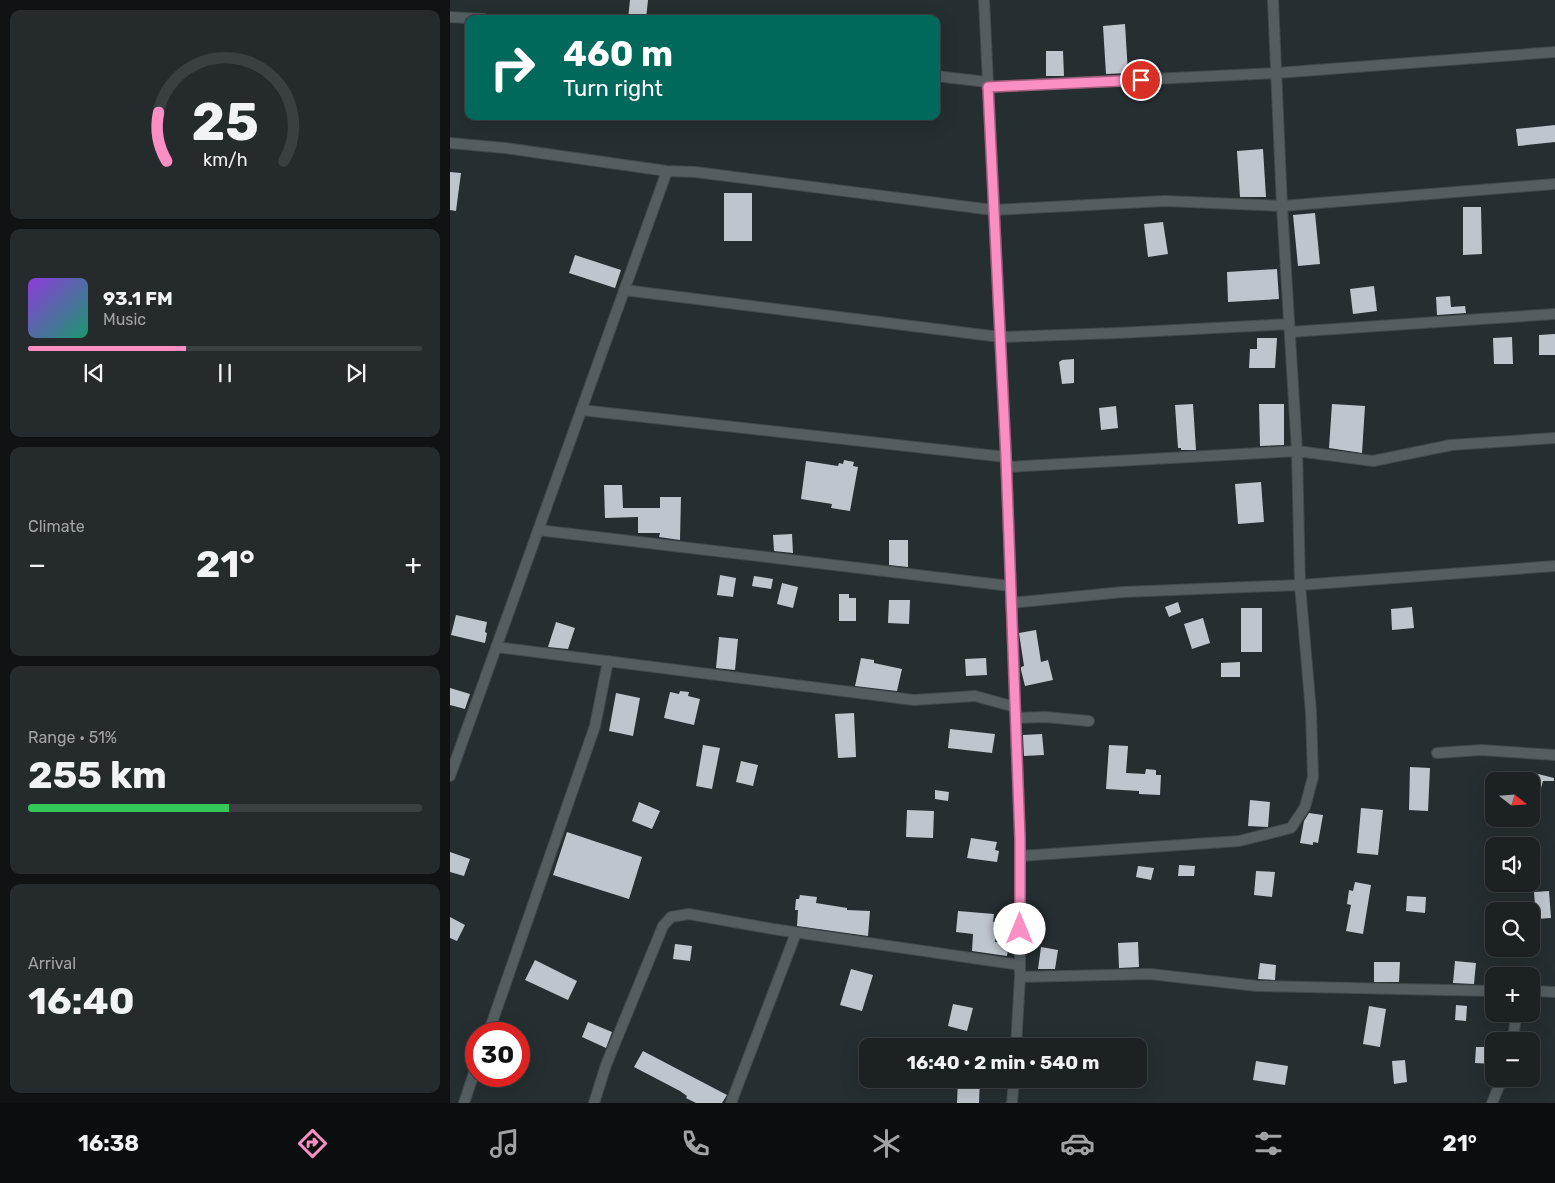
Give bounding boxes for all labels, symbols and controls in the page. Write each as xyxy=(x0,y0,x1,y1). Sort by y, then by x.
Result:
text: 460 m xyxy=(563,33,673,75)
icon: right xyxy=(480,35,545,100)
pin xyxy=(1120,59,1162,101)
icon: arrive xyxy=(1127,66,1155,94)
text: Turn right xyxy=(563,75,663,102)
text: 25 xyxy=(191,91,259,153)
text: km/h xyxy=(203,149,247,170)
text: 93.1 FM xyxy=(103,287,173,310)
text: Music xyxy=(103,310,146,329)
icon: previous xyxy=(80,359,108,387)
icon: pause xyxy=(211,359,239,387)
icon: next xyxy=(342,359,370,387)
text: Climate xyxy=(28,517,85,536)
text: 21° xyxy=(196,541,255,587)
text: − xyxy=(28,548,46,581)
text: + xyxy=(405,548,422,581)
text: Range · 51% xyxy=(28,728,117,747)
text: 255 km xyxy=(28,752,167,798)
north arrow xyxy=(1485,772,1540,828)
map controls xyxy=(1485,772,1540,1087)
button: sound xyxy=(1485,837,1540,892)
position arrow xyxy=(993,902,1045,954)
button: search xyxy=(1485,902,1540,957)
text: Arrival xyxy=(28,954,76,973)
button: + xyxy=(1485,967,1540,1022)
text: 16:40 xyxy=(28,978,135,1024)
speed limit sign: 30 xyxy=(465,1022,530,1087)
button: − xyxy=(1485,1032,1540,1087)
text: 16:40 · 2 min · 540 m xyxy=(906,1051,1100,1074)
icon: directions xyxy=(295,1126,330,1161)
icon: music xyxy=(487,1126,522,1161)
icon: phone xyxy=(678,1126,713,1161)
icon: climate xyxy=(869,1126,904,1161)
icon: car xyxy=(1060,1126,1095,1161)
icon: filters xyxy=(1251,1126,1286,1161)
text: 16:38 xyxy=(78,1130,139,1157)
text: 21° xyxy=(1443,1130,1477,1157)

